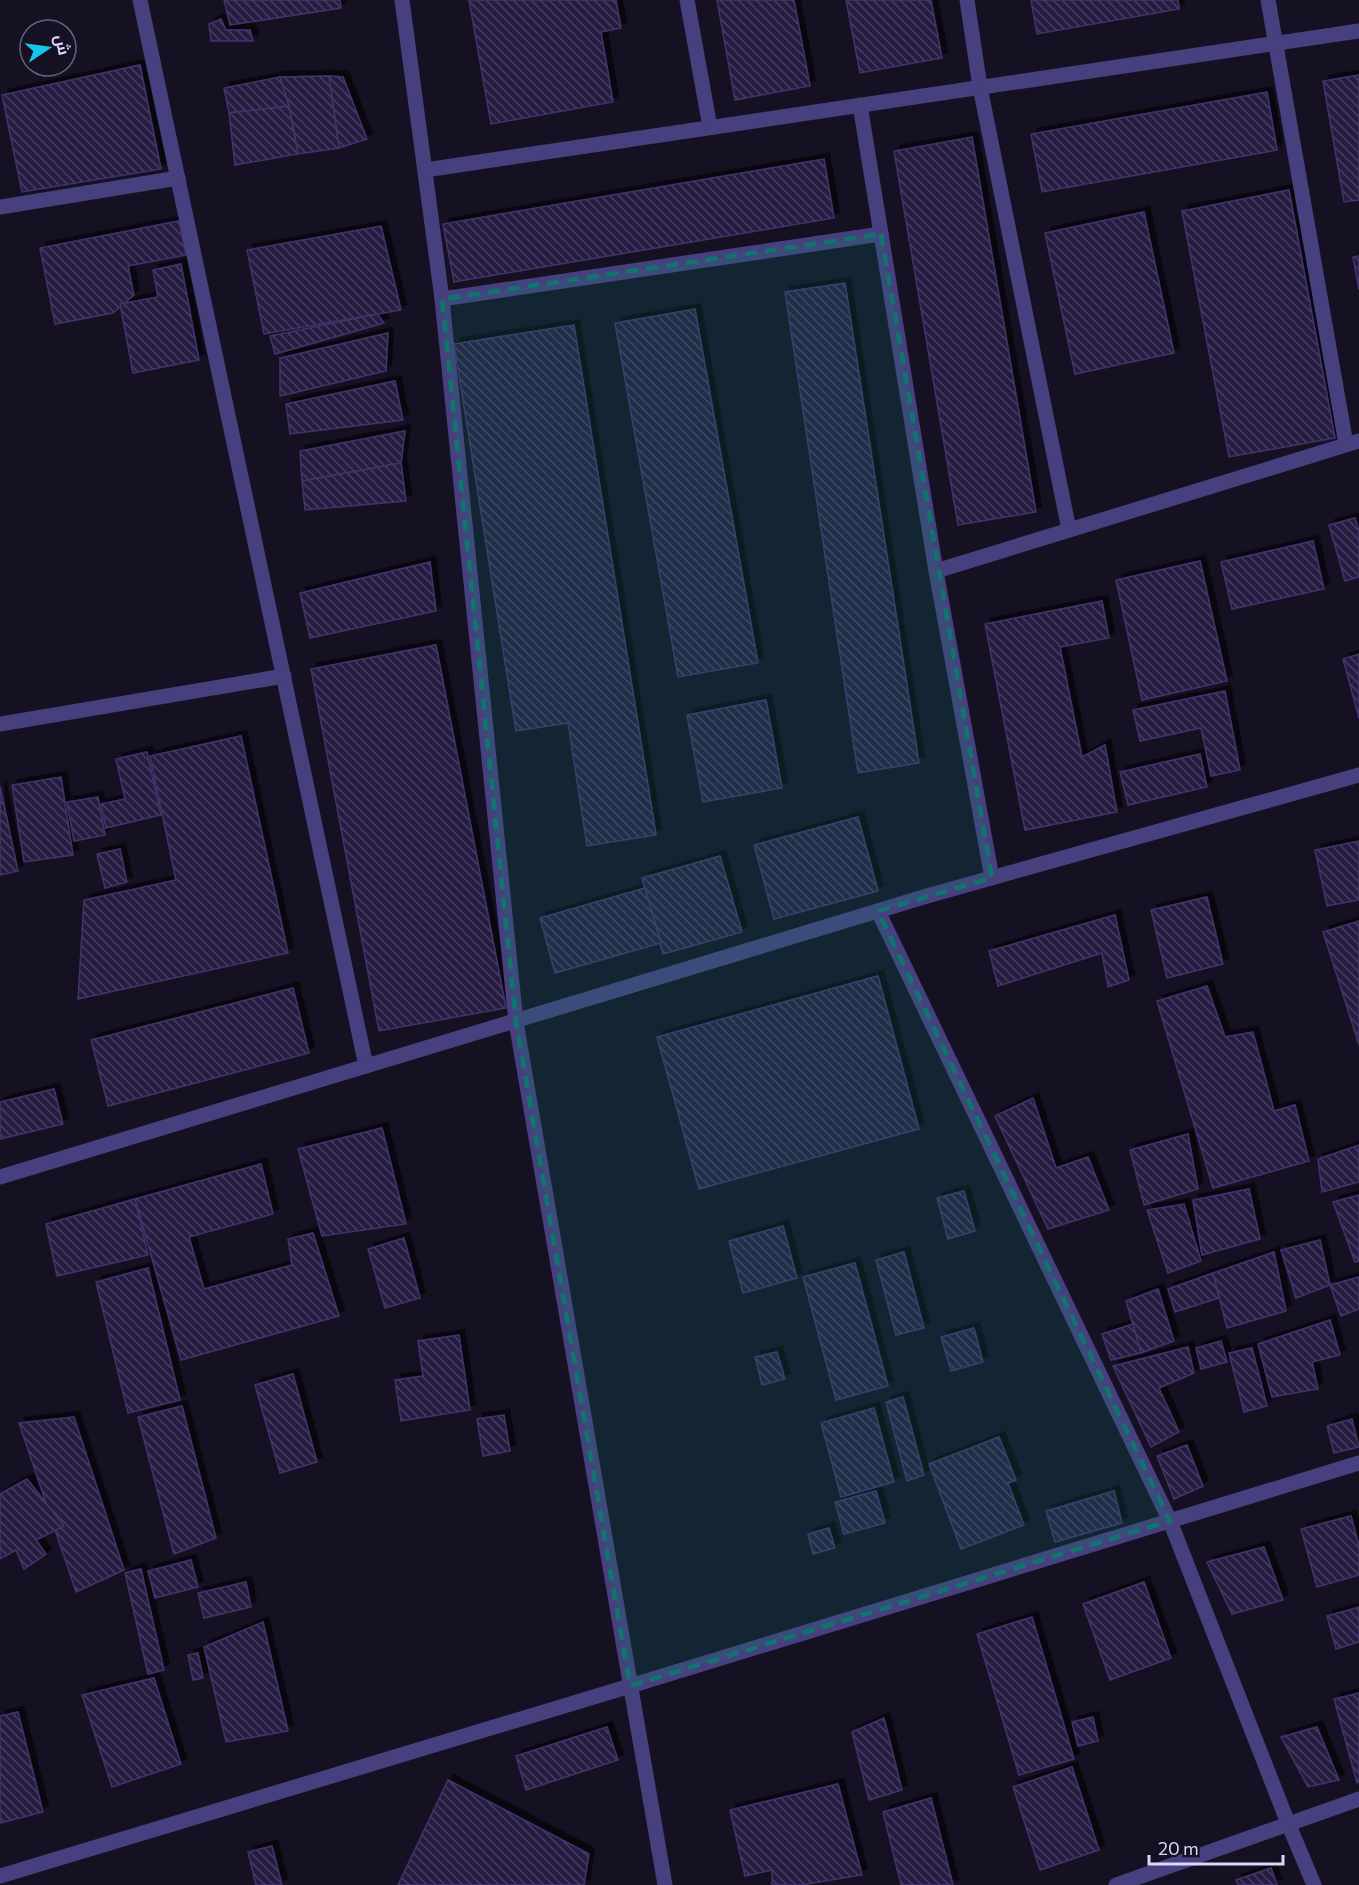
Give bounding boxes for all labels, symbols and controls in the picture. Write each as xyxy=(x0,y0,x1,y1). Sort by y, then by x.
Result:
north arrow xyxy=(18,18,78,78)
text: ش xyxy=(51,32,75,57)
scale bar xyxy=(1149,1828,1282,1866)
text: 20 m xyxy=(1158,1837,1199,1859)

